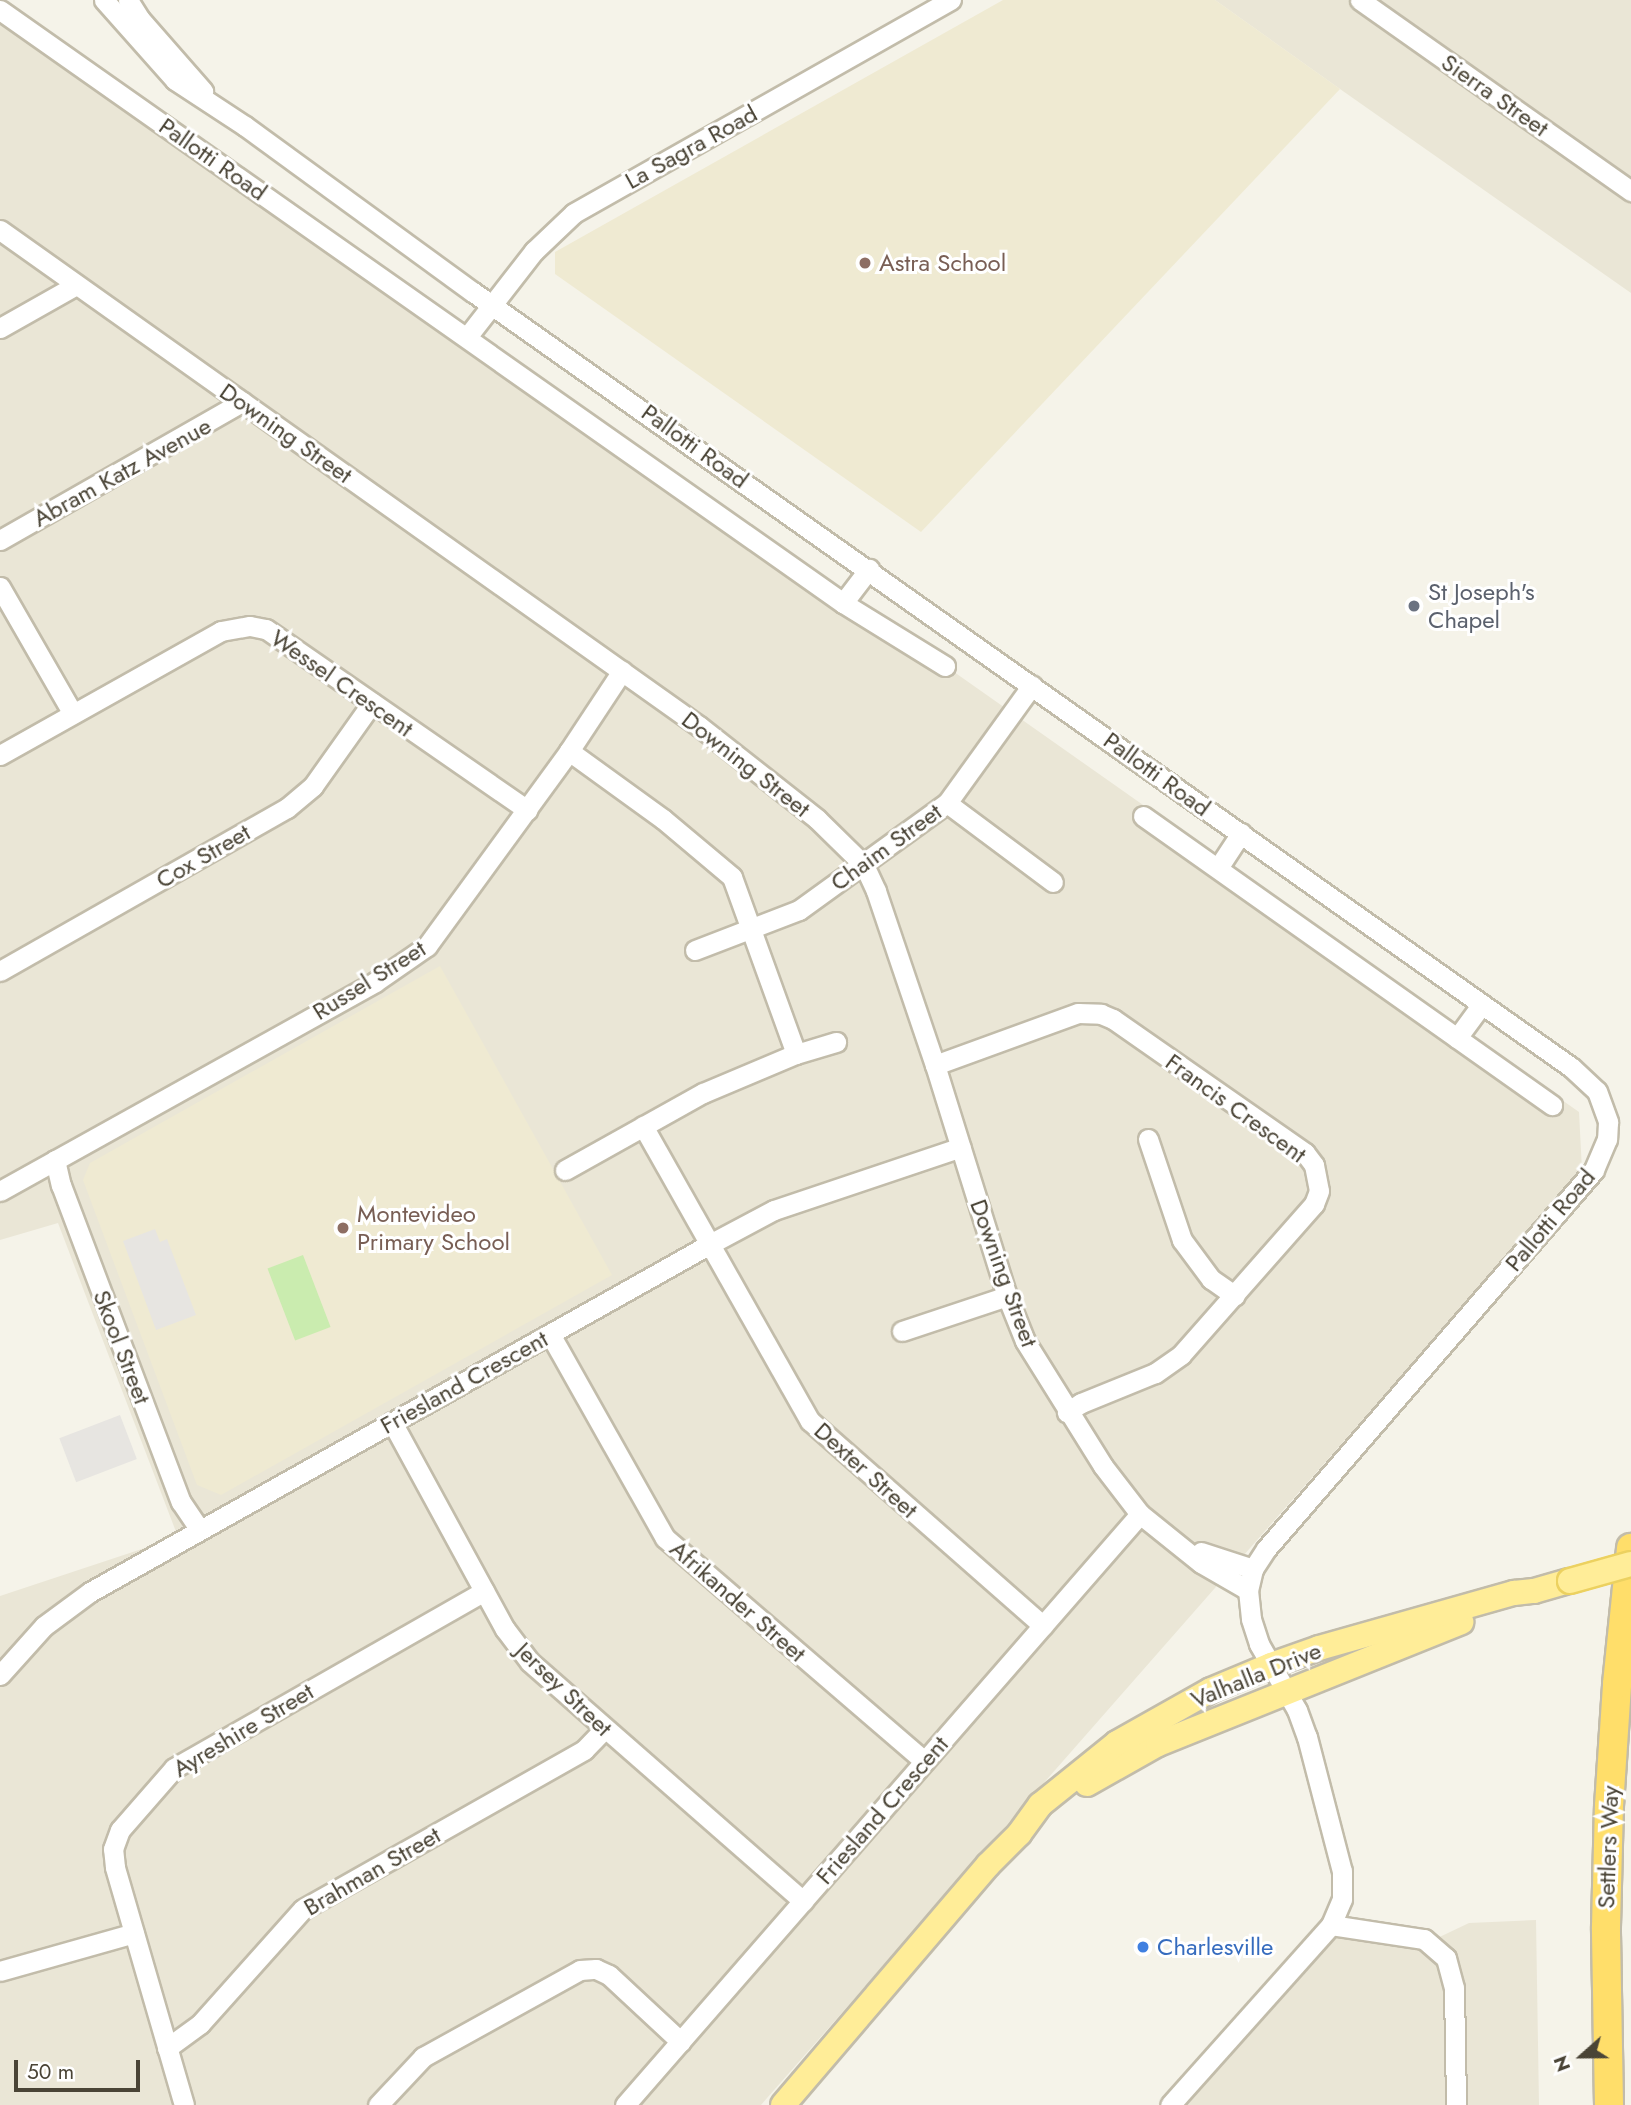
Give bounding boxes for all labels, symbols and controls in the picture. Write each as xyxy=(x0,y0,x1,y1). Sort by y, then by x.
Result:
street label: Sierra Street xyxy=(1436,48,1554,142)
street label: La Sagra Road xyxy=(620,99,762,195)
street label: Pallotti Road xyxy=(154,111,272,207)
place label: Astra School xyxy=(879,249,1006,277)
marker: Astra School xyxy=(857,255,873,271)
street label: Downing Street xyxy=(214,377,358,489)
street label: Pallotti Road xyxy=(636,398,754,494)
street label: Abram Katz Avenue xyxy=(28,411,216,533)
place label: St Joseph's Chapel xyxy=(1428,578,1535,634)
marker: St Joseph's Chapel xyxy=(1406,598,1422,614)
street label: Wessel Crescent xyxy=(265,623,419,743)
street label: Downing Street xyxy=(676,705,816,823)
street label: Pallotti Road xyxy=(1098,726,1216,822)
street label: Chaim Street xyxy=(825,797,947,897)
street label: Cox Street xyxy=(151,818,255,894)
street label: Russel Street xyxy=(307,934,431,1026)
street label: Francis Crescent xyxy=(1160,1047,1312,1169)
street label: Pallotti Road xyxy=(1499,1163,1601,1277)
street label: Downing Street xyxy=(964,1195,1044,1351)
place label: Montevideo Primary School xyxy=(357,1200,510,1256)
marker: Montevideo Primary School xyxy=(335,1220,351,1236)
street label: Skool Street xyxy=(87,1286,157,1408)
street label: Friesland Crescent xyxy=(375,1324,553,1440)
street label: Dexter Street xyxy=(808,1416,924,1524)
street label: Afrikander Street xyxy=(664,1534,812,1668)
street label: Jersey Street xyxy=(510,1636,618,1742)
street label: Valhalla Drive xyxy=(1187,1636,1325,1714)
street label: Ayreshire Street xyxy=(168,1677,318,1783)
street label: Friesland Crescent xyxy=(810,1730,954,1890)
street label: Settlers Way xyxy=(1591,1785,1625,1909)
street label: Brahman Street xyxy=(299,1820,445,1922)
place label: Charlesville xyxy=(1157,1933,1273,1961)
marker: Charlesville xyxy=(1135,1939,1151,1955)
north arrow xyxy=(1547,2021,1617,2091)
scale bar xyxy=(18,2046,144,2090)
text: N xyxy=(1547,2052,1577,2076)
text: 50 m xyxy=(27,2057,74,2087)

